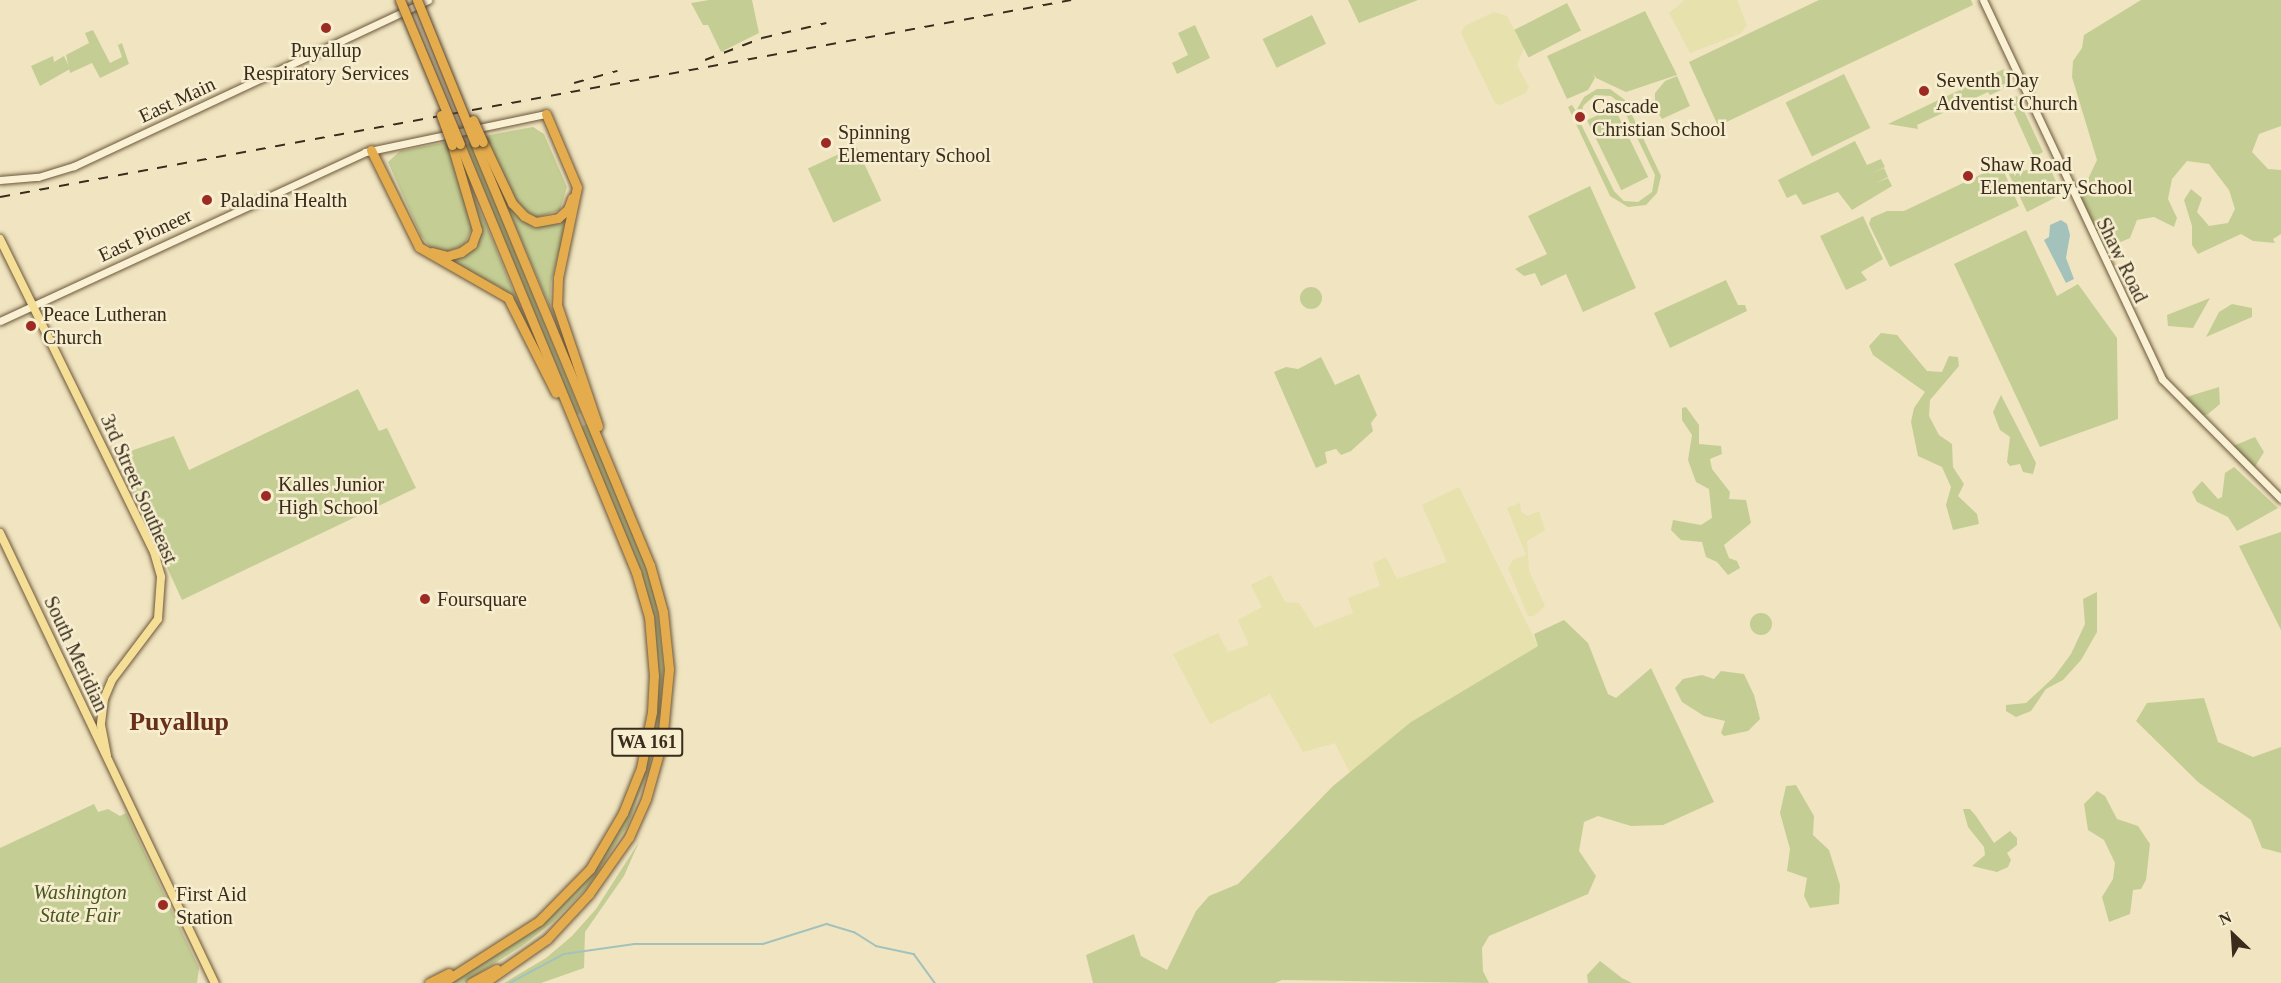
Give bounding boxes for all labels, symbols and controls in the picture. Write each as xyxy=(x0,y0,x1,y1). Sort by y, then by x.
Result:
marker: Puyallup Respiratory Services xyxy=(317,19,335,37)
place label: Puyallup Respiratory Services xyxy=(243,39,409,86)
place label: Seventh Day Adventist Church xyxy=(1936,68,2078,115)
street label: East Main xyxy=(135,72,219,128)
marker: Seventh Day Adventist Church xyxy=(1917,84,1931,98)
place label: Cascade Christian School xyxy=(1592,94,1726,141)
marker: Cascade Christian School xyxy=(1573,110,1587,124)
place label: Spinning Elementary School xyxy=(838,120,991,167)
marker: Spinning Elementary School xyxy=(819,136,833,150)
place label: Shaw Road Elementary School xyxy=(1980,152,2133,199)
marker: Shaw Road Elementary School xyxy=(1961,169,1975,183)
place label: Paladina Health xyxy=(220,188,347,212)
marker: Paladina Health xyxy=(198,191,216,209)
street label: East Pioneer xyxy=(94,203,196,267)
street label: Shaw Road xyxy=(2091,214,2153,306)
place label: Peace Lutheran Church xyxy=(43,302,167,349)
marker: Peace Lutheran Church xyxy=(24,319,38,333)
street label: 3rd Street Southeast xyxy=(95,411,183,567)
place label: Kalles Junior High School xyxy=(278,472,384,519)
marker: Kalles Junior High School xyxy=(259,489,273,503)
place label: Foursquare xyxy=(437,587,527,611)
street label: South Meridian xyxy=(39,592,113,716)
marker: Foursquare xyxy=(418,592,432,606)
district label: Puyallup xyxy=(129,706,229,738)
road number: WA 161 xyxy=(610,727,684,757)
park label: Washington State Fair xyxy=(33,880,127,927)
place label: First Aid Station xyxy=(176,882,248,929)
marker: First Aid Station xyxy=(154,896,172,914)
north arrow xyxy=(2203,905,2263,965)
text: N xyxy=(2216,908,2234,928)

